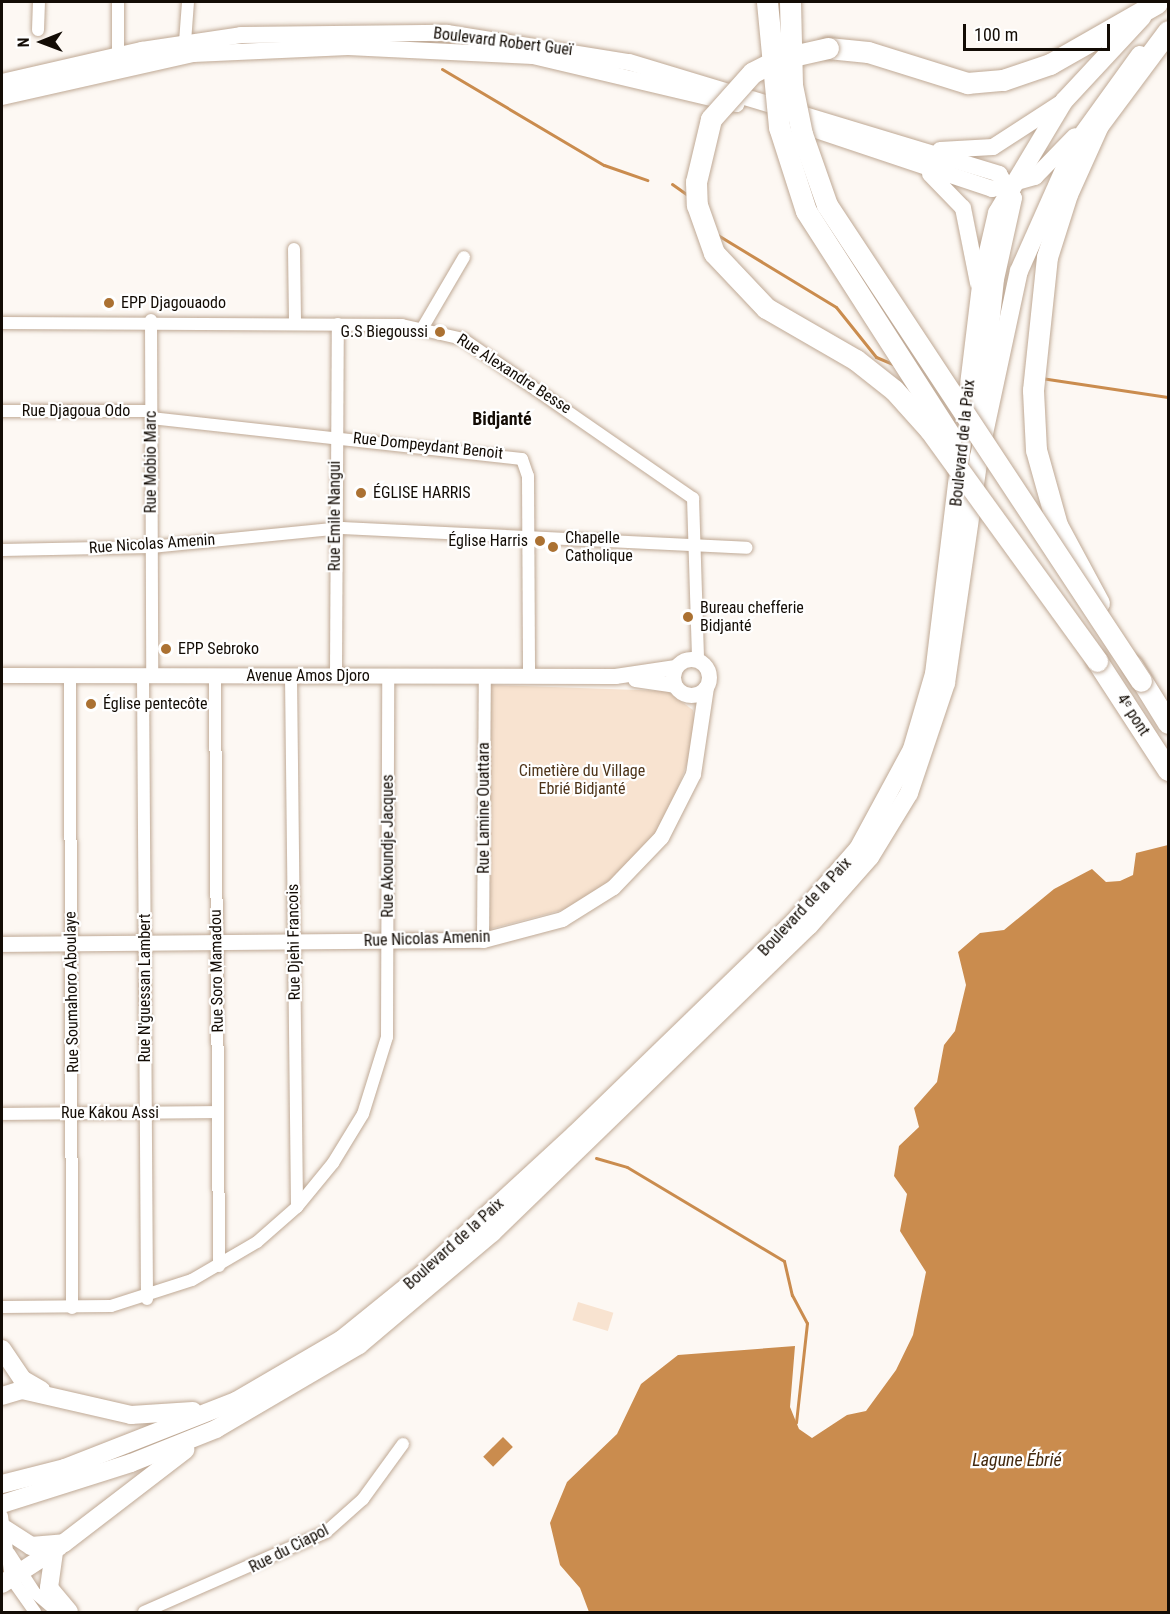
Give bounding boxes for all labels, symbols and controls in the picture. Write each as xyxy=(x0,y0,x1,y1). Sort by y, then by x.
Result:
north arrow xyxy=(12,12,72,72)
scale bar xyxy=(966,12,1113,50)
street label: Boulevard Robert Gueï xyxy=(432,24,574,60)
text: 100 m xyxy=(974,24,1018,45)
text: N xyxy=(14,37,33,47)
place label: EPP Djagouaodo xyxy=(121,293,226,313)
marker: EPP Djagouaodo xyxy=(102,296,116,310)
place label: G.S Biegoussi xyxy=(341,322,428,342)
marker: G.S Biegoussi xyxy=(433,325,447,339)
street label: Rue Alexandre Besse xyxy=(453,330,575,418)
street label: Boulevard de la Paix xyxy=(947,379,979,507)
street label: Rue Djagoua Odo xyxy=(22,401,130,421)
district label: Bidjanté xyxy=(472,408,532,430)
street label: Rue Mobio Marc xyxy=(141,411,161,513)
street label: Rue Dompeydant Benoit xyxy=(352,429,504,463)
street label: Rue Emile Nangui xyxy=(325,461,345,571)
place label: ÉGLISE HARRIS xyxy=(373,483,471,503)
marker: ÉGLISE HARRIS xyxy=(354,486,368,500)
place label: Chapelle Catholique xyxy=(565,528,633,566)
street label: Rue Nicolas Amenin xyxy=(88,530,216,558)
place label: Église Harris xyxy=(448,531,528,551)
marker: Église Harris xyxy=(533,534,547,548)
marker: Chapelle Catholique xyxy=(546,540,560,554)
place label: Bureau chefferie Bidjanté xyxy=(700,598,804,636)
marker: Bureau chefferie Bidjanté xyxy=(681,610,695,624)
place label: EPP Sebroko xyxy=(178,639,259,659)
marker: EPP Sebroko xyxy=(159,642,173,656)
street label: Avenue Amos Djoro xyxy=(246,666,370,686)
street label: 4ᵉ pont xyxy=(1112,691,1154,739)
place label: Église pentecôte xyxy=(103,694,208,714)
marker: Église pentecôte xyxy=(84,697,98,711)
street label: Rue Lamine Ouattara xyxy=(474,742,494,874)
park label: Cimetière du Village Ebrié Bidjanté xyxy=(519,761,645,799)
street label: Rue Akoundje Jacques xyxy=(378,774,398,918)
street label: Boulevard de la Paix xyxy=(754,854,856,960)
street label: Rue Djehi Francois xyxy=(283,884,305,1000)
street label: Rue Soro Mamadou xyxy=(206,909,228,1033)
street label: Rue Soumahoro Aboulaye xyxy=(61,911,83,1073)
street label: Rue N'guessan Lambert xyxy=(135,913,155,1063)
street label: Rue Nicolas Amenin xyxy=(363,927,491,951)
street label: Rue Kakou Assi xyxy=(61,1103,159,1123)
street label: Boulevard de la Paix xyxy=(400,1194,508,1294)
water label: Lagune Ébrié xyxy=(972,1449,1062,1471)
street label: Rue du Ciapol xyxy=(246,1521,332,1577)

